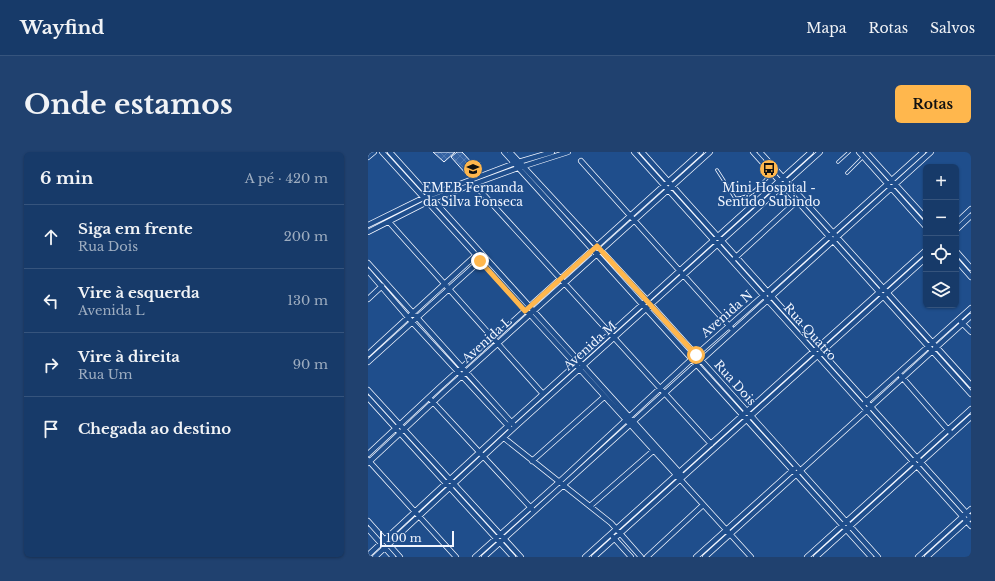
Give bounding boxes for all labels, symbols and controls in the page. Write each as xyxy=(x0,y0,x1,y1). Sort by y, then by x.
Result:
text: Wayfind xyxy=(20,16,105,39)
text: Mapa xyxy=(806,19,847,37)
text: Rotas xyxy=(869,19,908,37)
text: Salvos xyxy=(930,19,975,37)
button: Rotas xyxy=(895,85,971,123)
text: Onde estamos xyxy=(24,87,233,122)
school or university icon: EMEB Fernanda da Silva Fonseca xyxy=(462,158,484,180)
bus stop icon: Mini Hospital - Sentido Subindo xyxy=(758,158,780,180)
map controls xyxy=(923,164,959,308)
button: + xyxy=(923,164,959,200)
text: 6 min xyxy=(40,168,93,189)
text: A pé · 420 m xyxy=(245,170,328,187)
place label: EMEB Fernanda da Silva Fonseca xyxy=(422,180,524,209)
place label: Mini Hospital - Sentido Subindo xyxy=(718,180,821,209)
button: − xyxy=(923,200,959,236)
text: Siga em frente xyxy=(78,219,193,238)
icon: ahead xyxy=(40,226,62,248)
text: 200 m xyxy=(284,228,328,245)
button: locate xyxy=(923,236,959,272)
text: Rua Dois xyxy=(78,238,138,255)
route end xyxy=(471,252,489,270)
button: layers xyxy=(923,272,959,308)
text: Vire à esquerda xyxy=(78,283,200,302)
street label: Avenida N xyxy=(697,287,756,341)
icon: left xyxy=(40,290,62,312)
text: 130 m xyxy=(287,292,328,309)
street label: Rua Quatro xyxy=(781,300,840,363)
text: Avenida L xyxy=(78,302,145,319)
street label: Avenida L xyxy=(458,313,515,367)
street label: Avenida M xyxy=(559,318,619,374)
route start xyxy=(687,346,705,364)
text: Vire à direita xyxy=(78,347,180,366)
icon: right xyxy=(40,354,62,376)
text: 90 m xyxy=(293,356,328,373)
street label: Rua Dois xyxy=(711,357,759,408)
text: Rua Um xyxy=(78,366,132,383)
icon: arrive xyxy=(40,418,62,440)
text: Chegada ao destino xyxy=(78,419,231,438)
scale bar xyxy=(380,529,454,548)
text: 100 m xyxy=(386,531,422,545)

